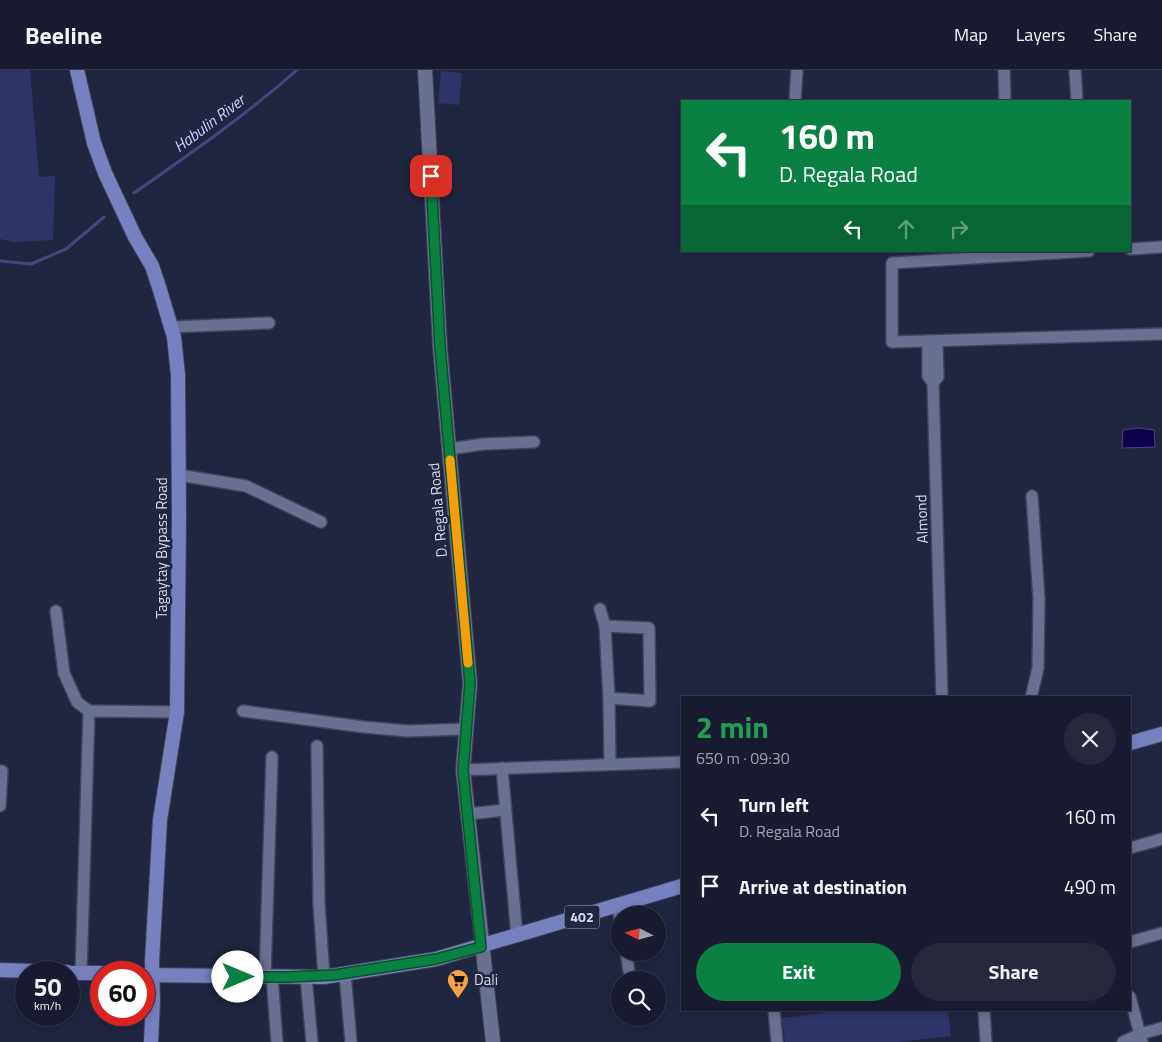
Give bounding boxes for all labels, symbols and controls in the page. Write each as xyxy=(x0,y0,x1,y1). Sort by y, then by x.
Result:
text: Beeline xyxy=(25,17,102,53)
text: Map xyxy=(954,21,988,48)
text: Layers xyxy=(1016,21,1065,48)
text: Share xyxy=(1093,21,1137,48)
water label: Habulin River xyxy=(168,87,251,158)
text: 160 m xyxy=(779,109,875,163)
icon: left xyxy=(696,120,761,185)
pin xyxy=(410,155,452,197)
text: D. Regala Road xyxy=(779,157,918,191)
icon: arrive xyxy=(417,162,445,190)
icon: left xyxy=(839,215,867,243)
icon: ahead xyxy=(892,215,920,243)
icon: right xyxy=(945,215,973,243)
street label: D. Regala Road xyxy=(422,462,453,558)
street label: Tagaytay Bypass Road xyxy=(150,477,173,619)
street label: Almond xyxy=(909,494,934,544)
text: 2 min xyxy=(696,704,769,750)
button: close xyxy=(1064,713,1116,765)
text: 650 m · 09:30 xyxy=(696,746,790,770)
text: Turn left xyxy=(739,790,809,819)
icon: left xyxy=(696,802,724,830)
text: 160 m xyxy=(1064,802,1116,831)
text: D. Regala Road xyxy=(739,819,840,843)
icon: arrive xyxy=(696,872,724,900)
text: Arrive at destination xyxy=(739,872,907,901)
text: 490 m xyxy=(1064,872,1116,901)
road number: 402 xyxy=(564,906,600,929)
north arrow xyxy=(611,906,666,961)
map controls xyxy=(611,906,666,1026)
button: Exit xyxy=(696,943,901,1001)
button: Share xyxy=(911,943,1116,1001)
position arrow xyxy=(211,950,263,1002)
speed limit sign: 60 xyxy=(90,961,155,1026)
text: 50 xyxy=(33,968,62,1006)
supermarket icon: Dali xyxy=(446,968,470,999)
place label: Dali xyxy=(474,968,498,991)
button: search xyxy=(611,971,666,1026)
text: km/h xyxy=(34,996,61,1015)

